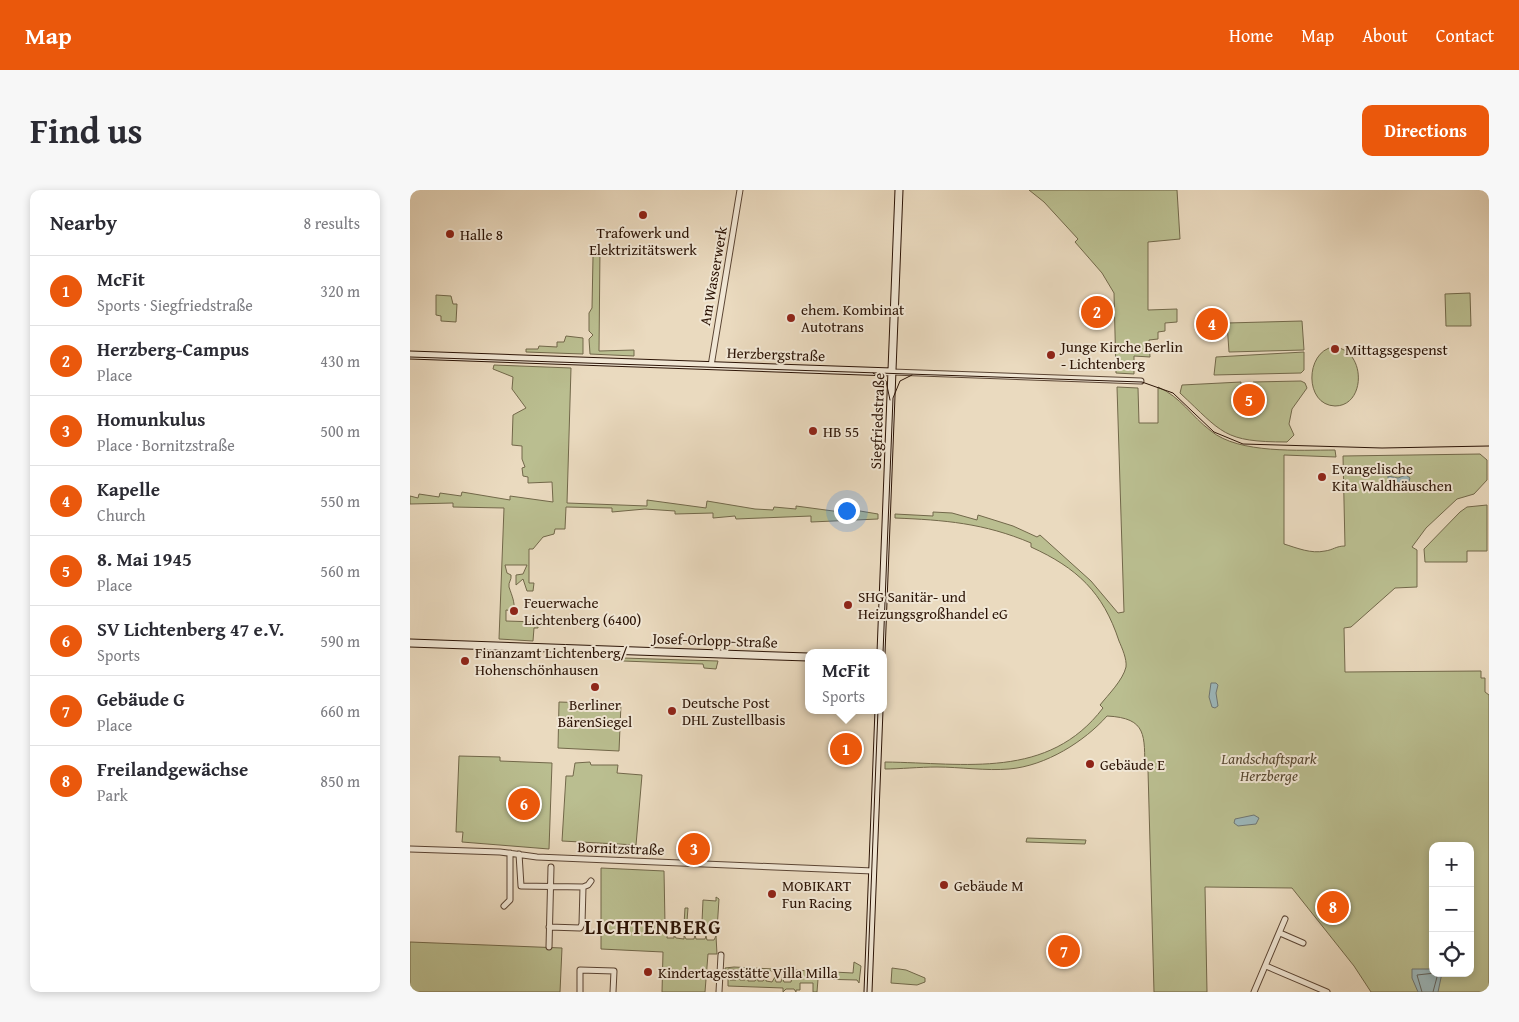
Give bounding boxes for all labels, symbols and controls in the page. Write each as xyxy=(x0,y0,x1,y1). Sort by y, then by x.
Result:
text: Map xyxy=(25,18,72,53)
text: Home xyxy=(1229,22,1273,49)
text: Map xyxy=(1301,22,1334,49)
text: About xyxy=(1362,22,1408,49)
text: Contact xyxy=(1436,22,1494,49)
text: Find us xyxy=(30,105,143,156)
button: Directions xyxy=(1362,105,1489,156)
text: Nearby xyxy=(50,207,117,238)
marker: Trafowerk und Elektrizitätswerk xyxy=(637,209,649,221)
text: 8 results xyxy=(303,211,360,235)
place label: Trafowerk und Elektrizitätswerk xyxy=(589,222,697,260)
place label: Halle 8 xyxy=(460,224,503,245)
street label: Am Wasserwerk xyxy=(694,224,732,327)
marker: Halle 8 xyxy=(444,228,456,240)
text: McFit xyxy=(97,265,145,293)
text: 1 xyxy=(62,279,70,303)
text: 320 m xyxy=(320,279,360,303)
text: Sports · Siegfriedstraße xyxy=(97,293,253,317)
pin: 2 xyxy=(1081,293,1113,331)
place label: ehem. Kombinat Autotrans xyxy=(801,299,905,337)
pin: 4 xyxy=(1196,305,1228,343)
marker: ehem. Kombinat Autotrans xyxy=(785,312,797,324)
text: Herzberg-Campus xyxy=(97,335,249,363)
place label: Junge Kirche Berlin - Lichtenberg xyxy=(1059,336,1183,374)
place label: Mittagsgespenst xyxy=(1345,339,1449,360)
street label: Herzbergstraße xyxy=(726,342,826,366)
marker: Mittagsgespenst xyxy=(1329,343,1341,355)
text: 2 xyxy=(62,349,70,373)
text: 430 m xyxy=(320,349,360,373)
marker: Junge Kirche Berlin - Lichtenberg xyxy=(1045,349,1057,361)
text: Place xyxy=(97,363,132,387)
street label: Siegfriedstraße xyxy=(865,372,889,470)
pin: 5 xyxy=(1233,381,1265,419)
text: Homunkulus xyxy=(97,405,205,433)
text: 3 xyxy=(62,419,70,443)
text: 500 m xyxy=(320,419,360,443)
place label: HB 55 xyxy=(823,421,859,442)
marker: HB 55 xyxy=(807,425,819,437)
text: Place · Bornitzstraße xyxy=(97,433,235,457)
place label: Evangelische Kita Waldhäuschen xyxy=(1332,458,1453,496)
marker: Evangelische Kita Waldhäuschen xyxy=(1316,471,1328,483)
text: Kapelle xyxy=(97,475,160,503)
text: 4 xyxy=(62,489,70,513)
text: 550 m xyxy=(320,489,360,513)
your location xyxy=(834,498,860,524)
text: Church xyxy=(97,503,146,527)
text: 8. Mai 1945 xyxy=(97,545,192,573)
text: 5 xyxy=(62,559,70,583)
text: 560 m xyxy=(320,559,360,583)
text: Place xyxy=(97,573,132,597)
place label: SHG Sanitär- und Heizungsgroßhandel eG xyxy=(858,586,1008,624)
place label: Feuerwache Lichtenberg (6400) xyxy=(524,592,641,630)
marker: SHG Sanitär- und Heizungsgroßhandel eG xyxy=(842,599,854,611)
marker: Feuerwache Lichtenberg (6400) xyxy=(508,605,520,617)
text: SV Lichtenberg 47 e.V. xyxy=(97,615,284,643)
street label: Josef-Orlopp-Straße xyxy=(650,627,778,653)
text: 6 xyxy=(62,629,70,653)
text: 590 m xyxy=(320,629,360,653)
place label: Finanzamt Lichtenberg/ Hohenschönhausen xyxy=(475,642,628,680)
text: Sports xyxy=(97,643,140,667)
popup xyxy=(805,649,887,714)
marker: Finanzamt Lichtenberg/ Hohenschönhausen xyxy=(459,655,471,667)
text: McFit xyxy=(822,656,870,684)
marker: Berliner BärenSiegel xyxy=(589,681,601,693)
text: Sports xyxy=(822,684,865,708)
text: Gebäude G xyxy=(97,685,185,713)
place label: Deutsche Post DHL Zustellbasis xyxy=(682,692,785,730)
place label: Berliner BärenSiegel xyxy=(558,694,632,732)
text: 7 xyxy=(62,699,70,723)
text: 660 m xyxy=(320,699,360,723)
marker: Deutsche Post DHL Zustellbasis xyxy=(666,705,678,717)
text: Place xyxy=(97,713,132,737)
pin: 1 xyxy=(830,730,862,768)
park label: Landschaftspark Herzberge xyxy=(1220,748,1317,786)
place label: Gebäude E xyxy=(1100,754,1165,775)
text: Freilandgewächse xyxy=(97,755,248,783)
marker: Gebäude E xyxy=(1084,758,1096,770)
text: 8 xyxy=(62,769,70,793)
text: 850 m xyxy=(320,769,360,793)
text: Park xyxy=(97,783,128,807)
pin: 6 xyxy=(508,785,540,823)
pin: 3 xyxy=(678,830,710,868)
street label: Bornitzstraße xyxy=(577,836,665,860)
map controls xyxy=(1429,842,1474,977)
button: + xyxy=(1429,842,1474,887)
place label: MOBIKART Fun Racing xyxy=(782,875,852,913)
place label: Gebäude M xyxy=(954,875,1024,896)
marker: Gebäude M xyxy=(938,879,950,891)
button: − xyxy=(1429,887,1474,932)
marker: MOBIKART Fun Racing xyxy=(766,888,778,900)
pin: 8 xyxy=(1317,888,1349,926)
district label: LICHTENBERG xyxy=(585,912,721,941)
pin: 7 xyxy=(1048,932,1080,970)
button: locate xyxy=(1429,932,1474,977)
place label: Kindertagesstätte Villa Milla xyxy=(658,962,838,983)
marker: Kindertagesstätte Villa Milla xyxy=(642,966,654,978)

